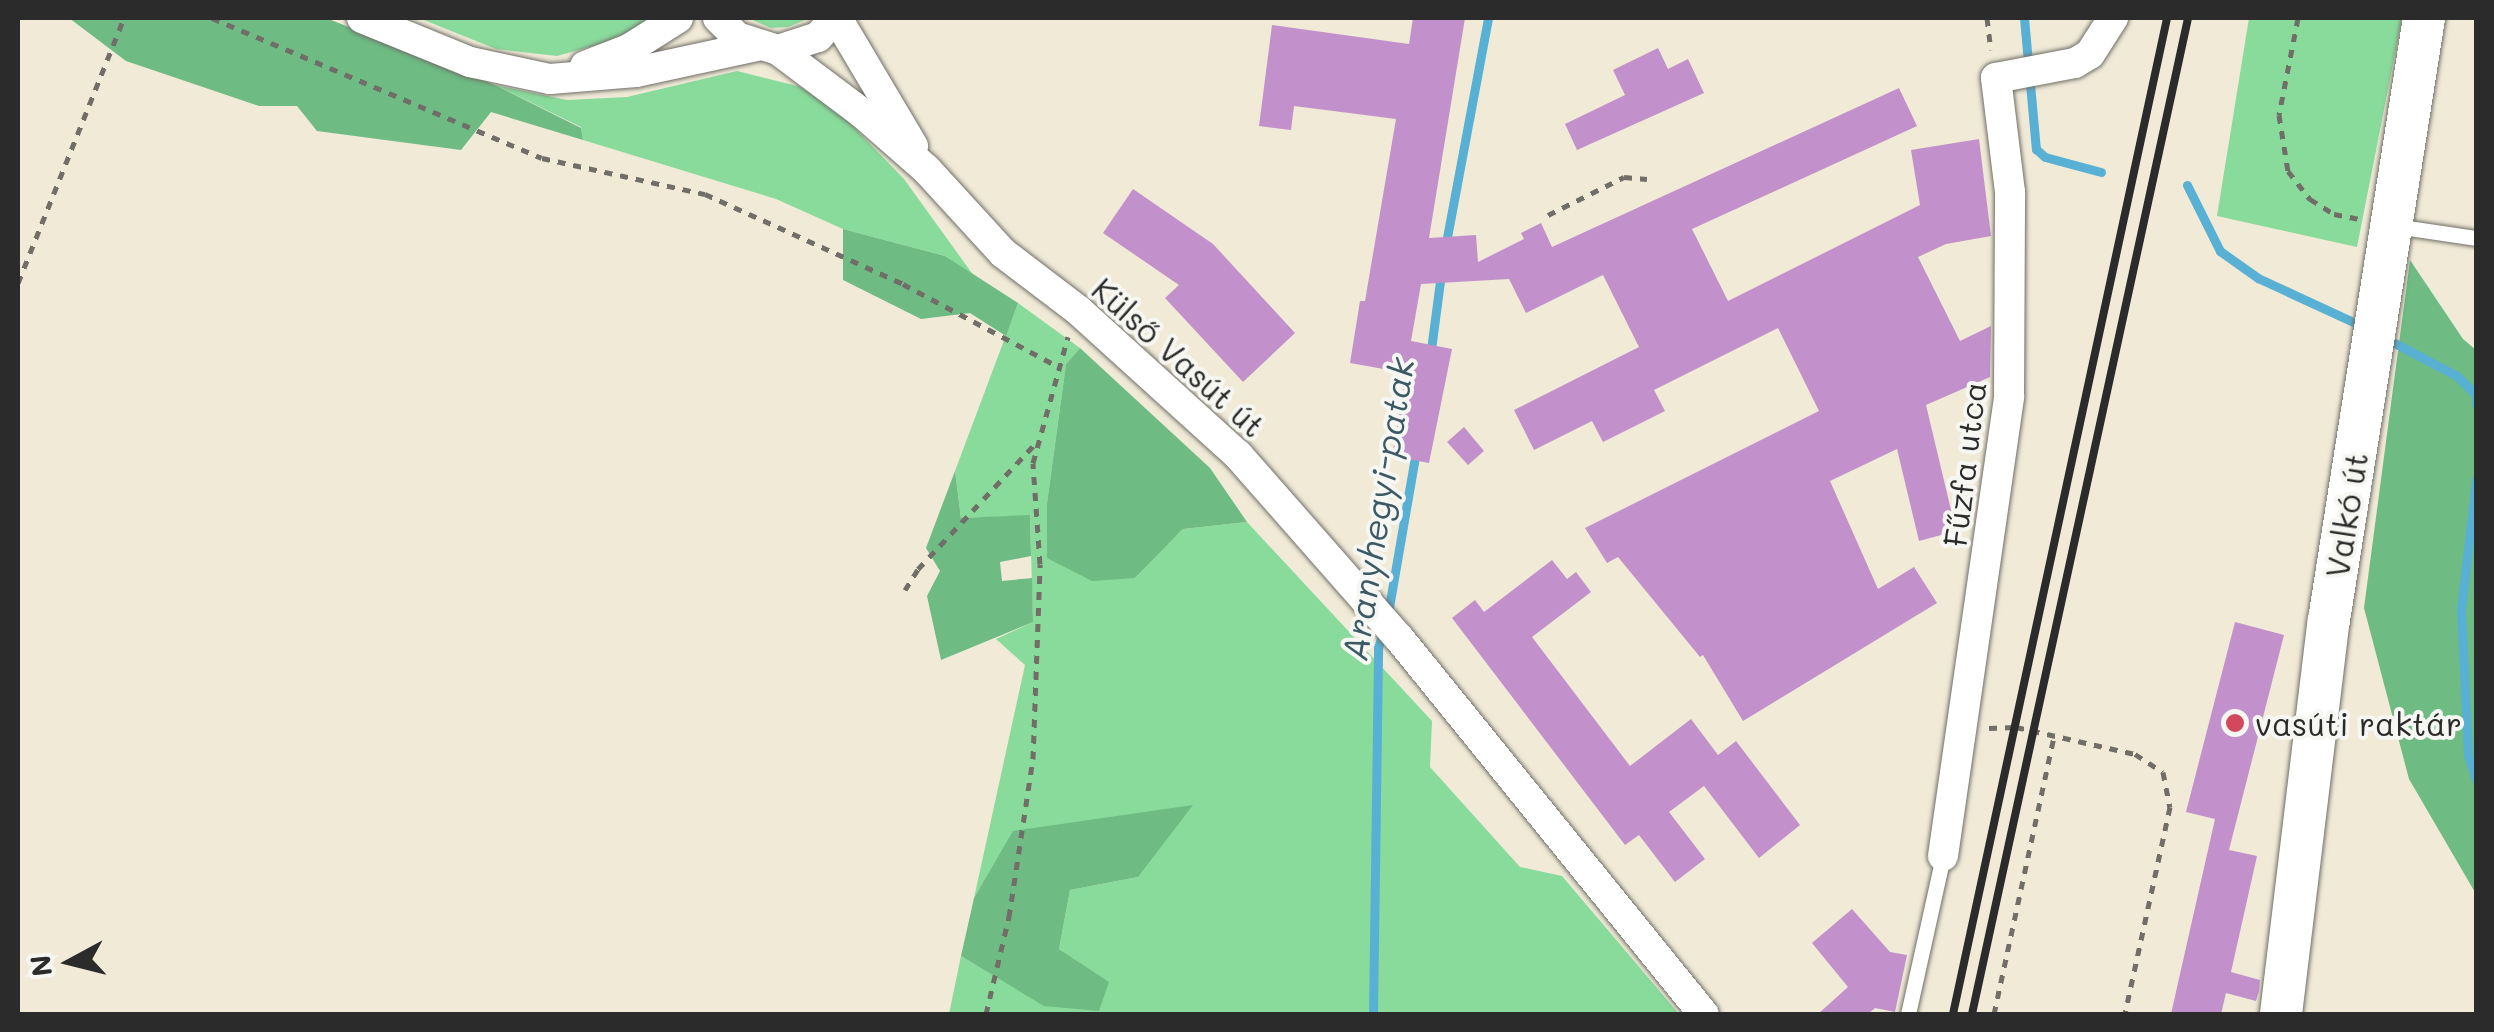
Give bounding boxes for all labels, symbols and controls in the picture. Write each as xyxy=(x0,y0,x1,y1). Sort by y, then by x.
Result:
street label: Külső Vasút út xyxy=(1085,269,1273,445)
water label: Aranyhegyi-patak xyxy=(1332,355,1422,663)
street label: Fűzfa utca xyxy=(1935,379,1993,549)
street label: Valkó út xyxy=(2317,450,2375,580)
place label: vasúti raktár xyxy=(2255,704,2462,742)
marker: vasúti raktár xyxy=(2224,712,2246,734)
north arrow xyxy=(20,912,120,1012)
text: N xyxy=(21,953,59,978)

